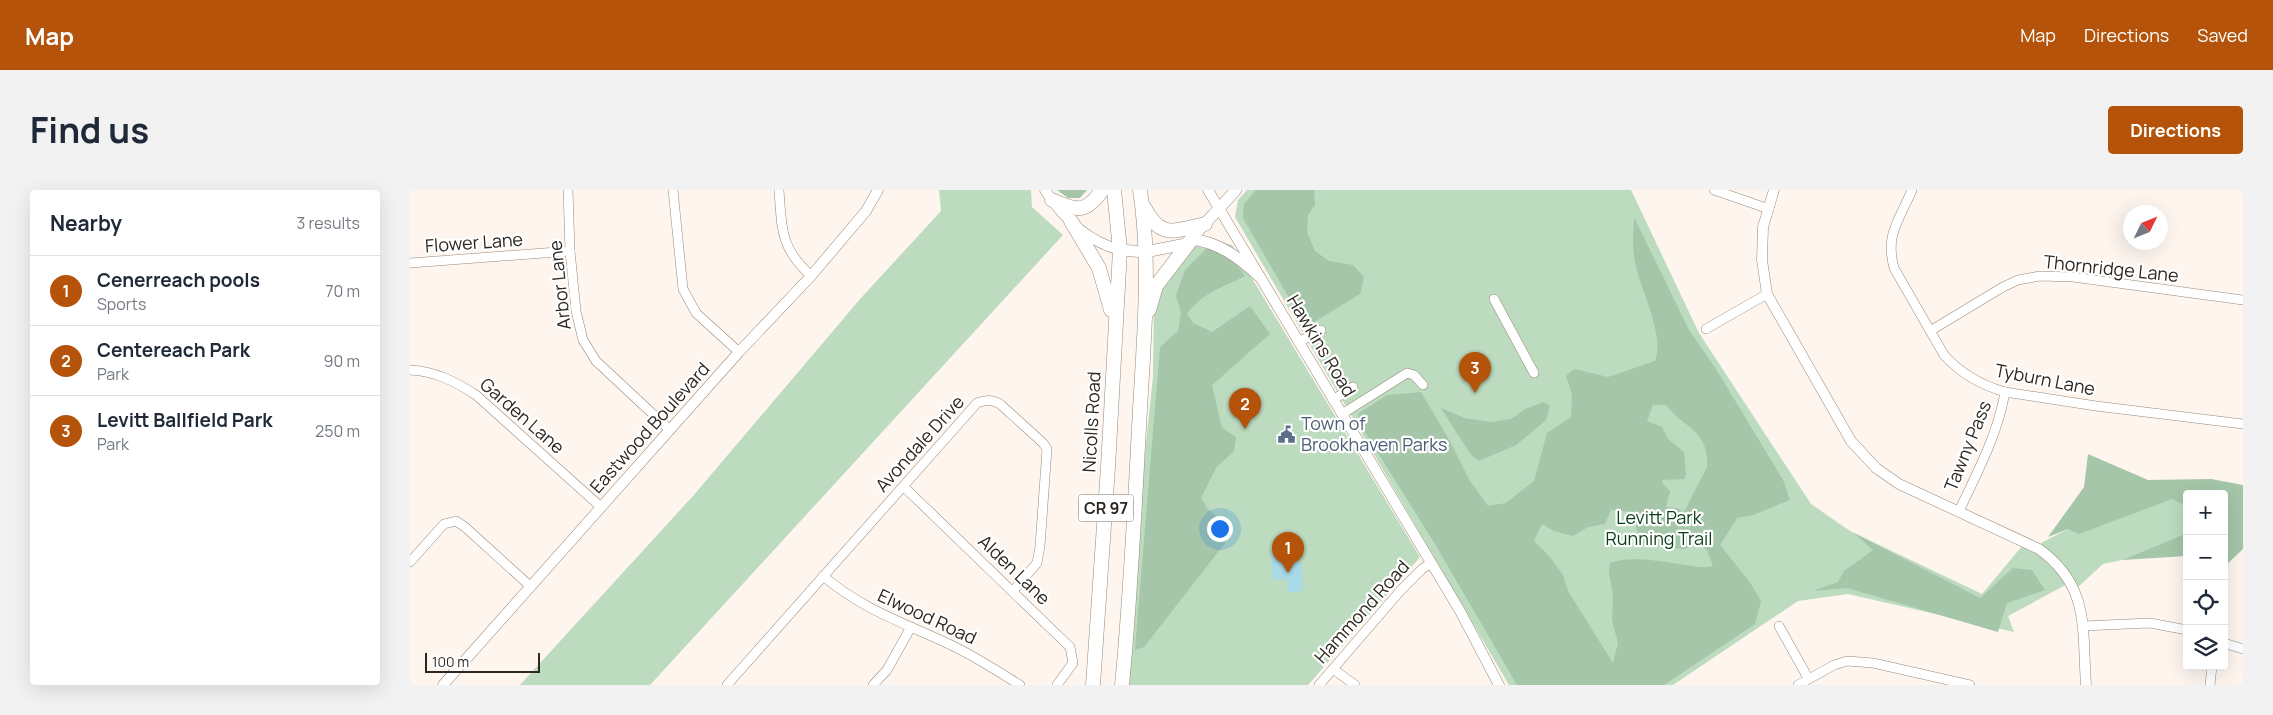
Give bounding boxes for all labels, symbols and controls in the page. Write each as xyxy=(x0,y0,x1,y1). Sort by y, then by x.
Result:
text: Map xyxy=(25,19,74,52)
text: Map xyxy=(2020,23,2056,47)
text: Directions xyxy=(2084,23,2169,47)
text: Saved xyxy=(2197,23,2248,47)
text: Find us xyxy=(30,106,149,154)
button: Directions xyxy=(2108,106,2243,154)
north arrow xyxy=(2123,205,2168,250)
text: Nearby xyxy=(50,209,122,237)
text: 3 results xyxy=(297,212,360,234)
street label: Flower Lane xyxy=(424,227,524,257)
street label: Arbor Lane xyxy=(542,239,576,331)
street label: Thornridge Lane xyxy=(2042,249,2180,287)
text: Cenerreach pools xyxy=(97,267,260,293)
text: 1 xyxy=(62,280,70,302)
text: 70 m xyxy=(325,280,360,302)
street label: Hawkins Road xyxy=(1282,290,1362,401)
text: Sports xyxy=(97,293,146,315)
text: Centereach Park xyxy=(97,337,250,363)
text: 2 xyxy=(61,350,71,372)
text: 90 m xyxy=(324,350,360,372)
pin: 3 xyxy=(1459,352,1491,393)
street label: Eastwood Boulevard xyxy=(584,357,714,498)
street label: Tyburn Lane xyxy=(1993,358,2097,400)
text: Park xyxy=(97,363,129,385)
street label: Nicolls Road xyxy=(1076,371,1106,473)
street label: Garden Lane xyxy=(475,372,570,459)
pin: 2 xyxy=(1229,388,1261,429)
street label: Avondale Drive xyxy=(870,390,969,497)
street label: Tawny Pass xyxy=(1938,397,1996,494)
text: Levitt Ballfield Park xyxy=(97,407,272,433)
place label: Town of Brookhaven Parks xyxy=(1301,411,1447,456)
text: 3 xyxy=(61,420,71,442)
text: 250 m xyxy=(315,420,360,442)
public building icon: Town of Brookhaven Parks xyxy=(1277,424,1297,444)
text: Park xyxy=(97,433,129,455)
map controls xyxy=(2183,490,2228,670)
button: + xyxy=(2183,490,2228,535)
road number: CR 97 xyxy=(1078,494,1134,522)
park label: Levitt Park Running Trail xyxy=(1606,505,1712,550)
your location xyxy=(1207,516,1233,542)
street label: Alden Lane xyxy=(974,529,1056,610)
pin: 1 xyxy=(1272,532,1304,573)
button: − xyxy=(2183,535,2228,580)
street label: Hammond Road xyxy=(1309,555,1414,668)
button: locate xyxy=(2183,580,2228,625)
street label: Elwood Road xyxy=(874,583,981,649)
button: layers xyxy=(2183,625,2228,670)
scale bar xyxy=(425,650,540,673)
text: 100 m xyxy=(432,652,469,671)

